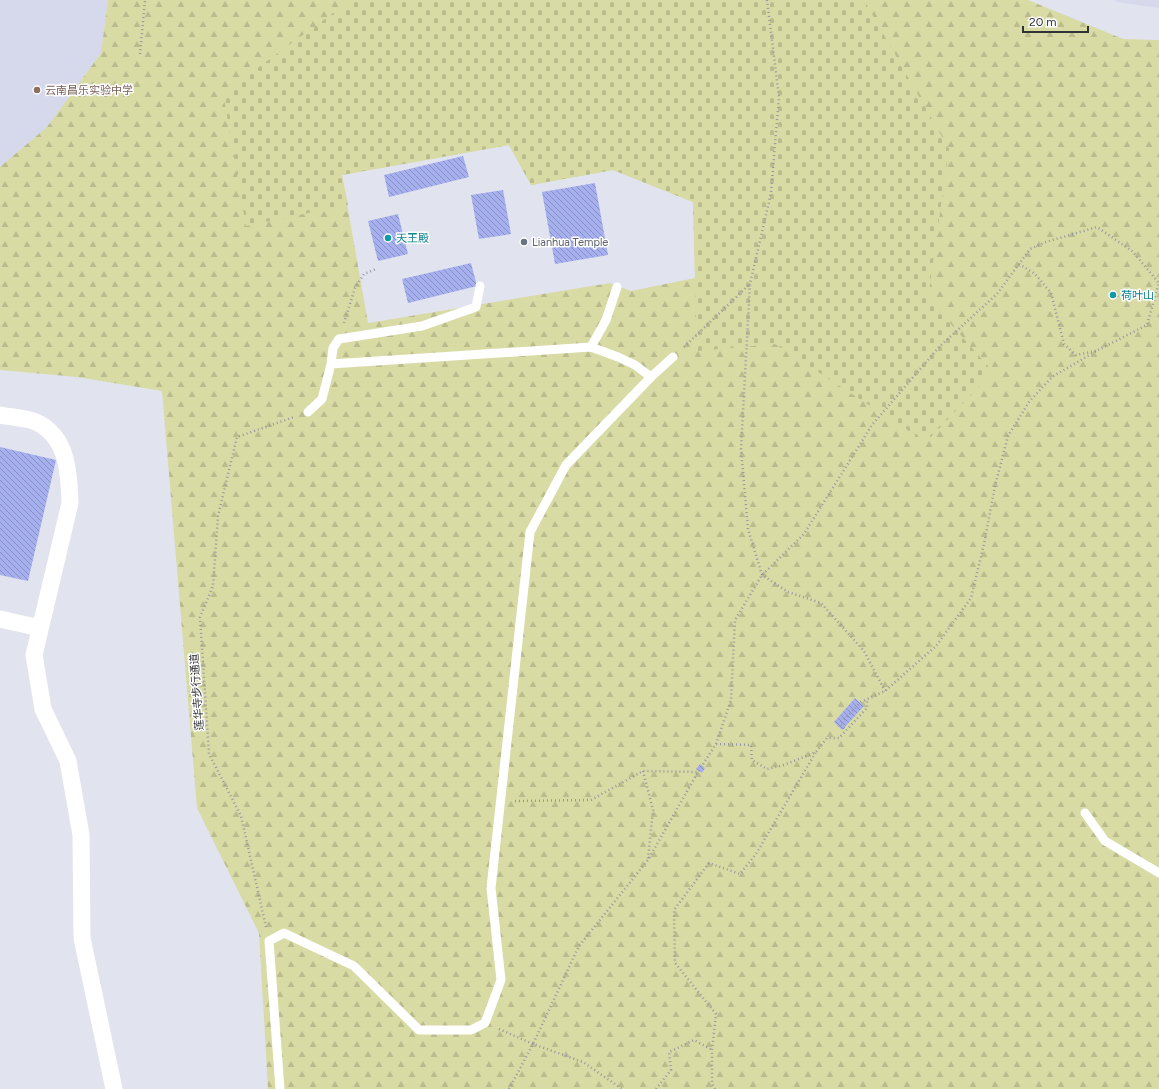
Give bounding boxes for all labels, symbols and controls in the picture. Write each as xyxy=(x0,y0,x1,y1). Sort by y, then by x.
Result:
scale bar xyxy=(1023,8,1088,34)
text: 20 m xyxy=(1029,15,1057,29)
place label: 云南昌乐实验中学 xyxy=(45,84,133,97)
marker: 云南昌乐实验中学 xyxy=(32,85,42,95)
place label: 天王殿 xyxy=(396,232,429,245)
marker: 天王殿 xyxy=(383,233,393,243)
place label: Lianhua Temple xyxy=(532,236,608,249)
marker: Lianhua Temple xyxy=(519,237,529,247)
place label: 荷叶山 xyxy=(1121,289,1154,302)
marker: 荷叶山 xyxy=(1108,290,1118,300)
street label: 莲华寺步行通道 xyxy=(188,653,206,731)

